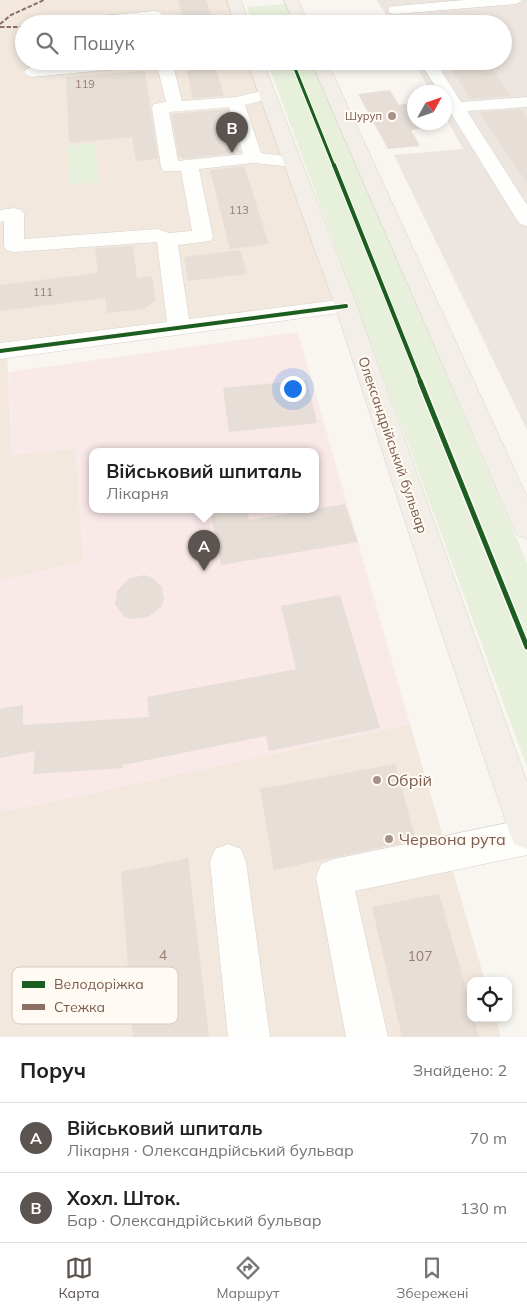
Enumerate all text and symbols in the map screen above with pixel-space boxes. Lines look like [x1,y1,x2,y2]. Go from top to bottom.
search box [15,15,512,70]
icon: search [33,29,61,57]
text: Пошук [73,31,135,55]
house number: 119 [75,77,95,91]
north arrow [407,85,452,130]
place label: Шуруп [345,109,382,123]
marker: Шуруп [386,110,398,122]
pin: B [216,112,248,153]
house number: 113 [229,203,249,217]
house number: 111 [33,285,53,299]
street label: Олександрійський бульвар [354,354,432,536]
your location [280,376,306,402]
popup [89,448,319,513]
text: Військовий шпиталь [106,459,302,483]
text: Лікарня [106,483,169,503]
pin: A [188,530,220,571]
place label: Обрій [387,770,432,790]
marker: Обрій [371,774,383,786]
place label: Червона рута [399,829,506,849]
marker: Червона рута [383,833,395,845]
house number: 4 [159,946,168,964]
house number: 107 [407,947,433,965]
legend [12,967,178,1024]
text: Велодоріжка [54,975,144,993]
map controls [467,977,512,1022]
button: locate [467,977,512,1022]
text: Стежка [54,998,105,1016]
text: Поруч [20,1057,86,1083]
text: Знайдено: 2 [413,1060,507,1080]
text: Військовий шпиталь [67,1116,263,1140]
text: A [30,1128,42,1148]
text: 70 m [470,1128,507,1148]
text: Лікарня · Олександрійський бульвар [67,1140,354,1160]
text: Хохл. Шток. [67,1186,180,1210]
text: B [30,1198,42,1218]
text: 130 m [460,1198,507,1218]
text: Бар · Олександрійський бульвар [67,1210,322,1230]
tab: Карта [58,1254,100,1302]
tab: Маршрут [216,1254,279,1302]
tab: Збережені [396,1254,469,1302]

